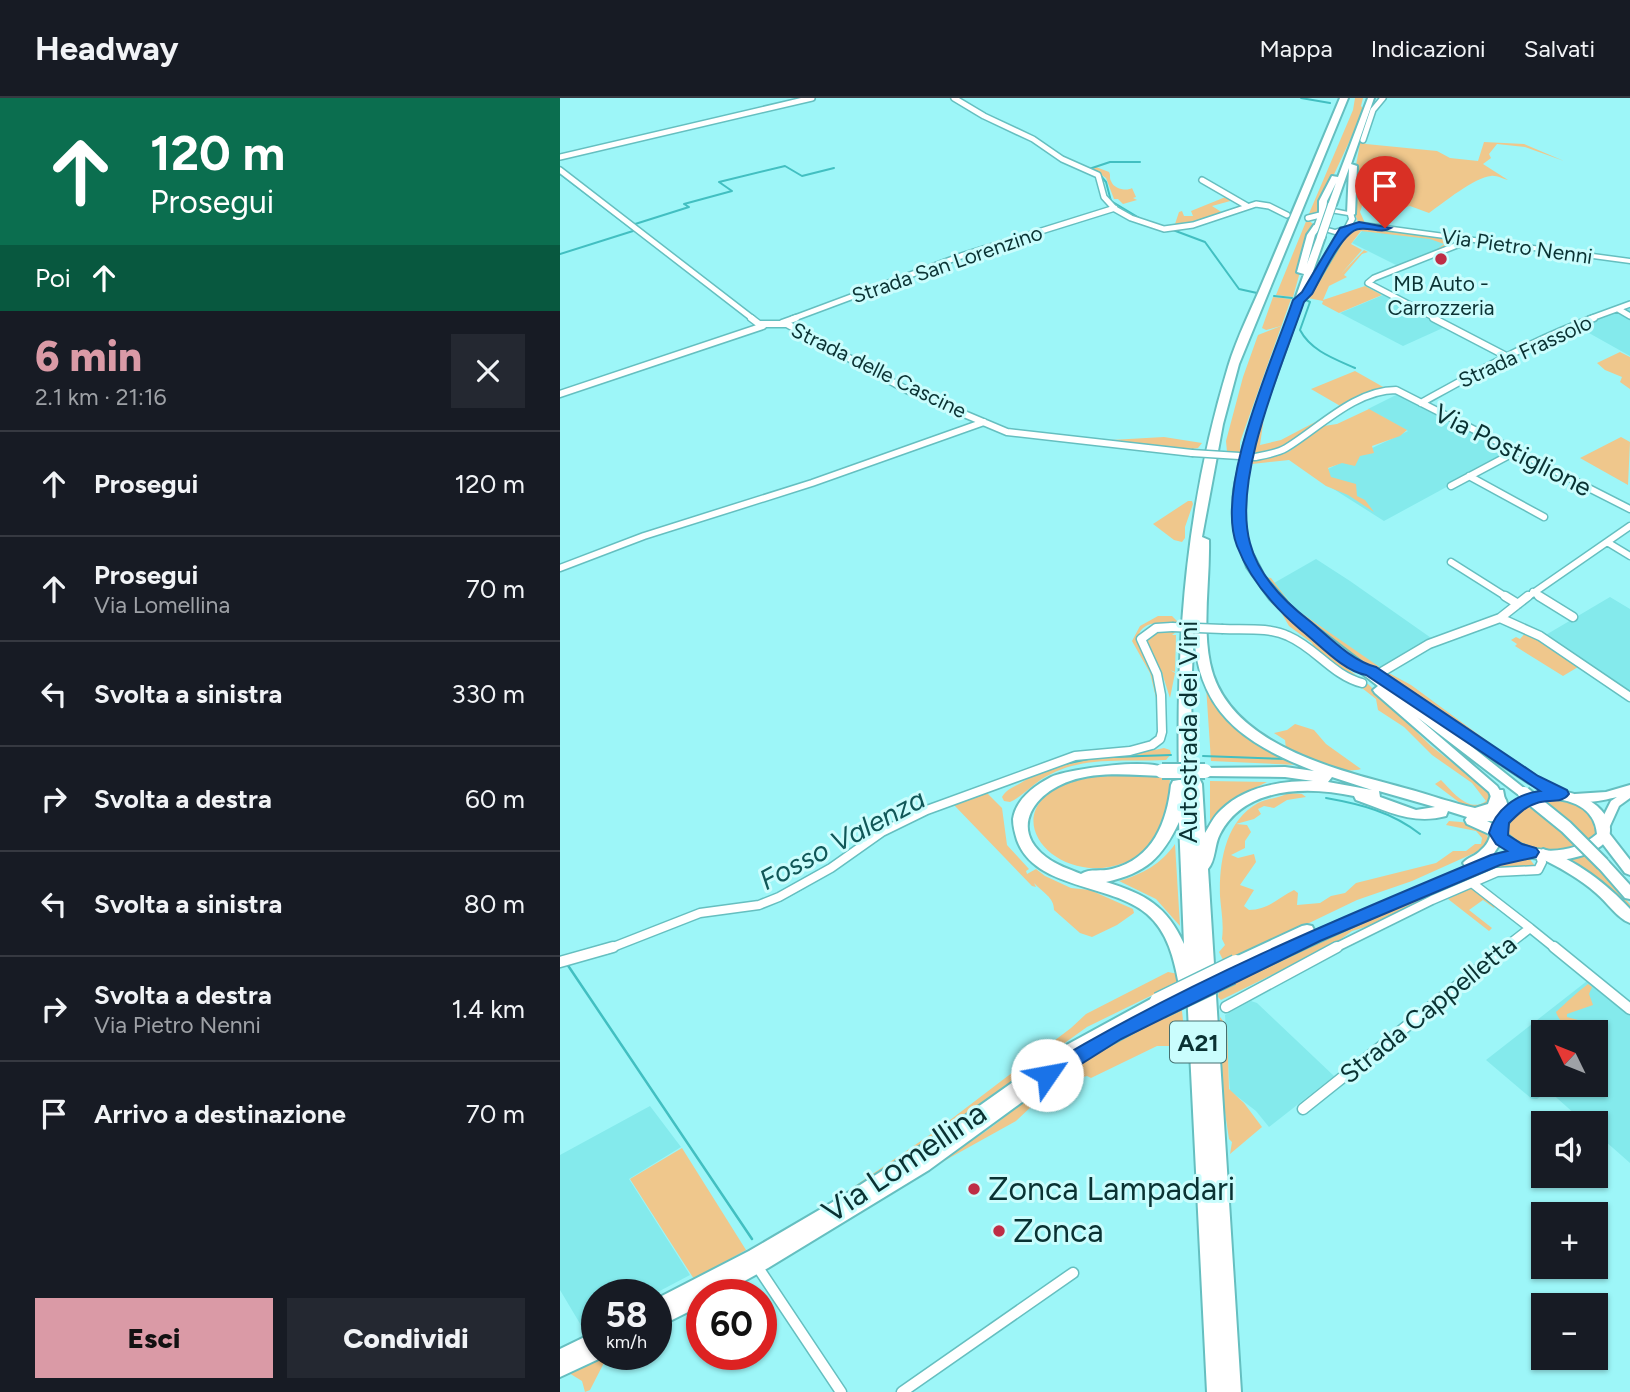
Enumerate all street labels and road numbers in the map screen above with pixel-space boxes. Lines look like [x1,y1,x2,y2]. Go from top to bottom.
street label: Strada San Lorenzino [848,220,1046,308]
street label: Via Pietro Nenni [1440,223,1594,269]
street label: Strada Frassolo [1454,309,1596,393]
street label: Strada delle Cascine [787,317,971,423]
street label: Via Postiglione [1429,397,1597,503]
street label: Autostrada dei Vini [1172,621,1204,843]
street label: Strada Cappelletta [1333,928,1523,1090]
road number: A21 [1170,1022,1226,1062]
street label: Via Lomellina [815,1093,993,1231]

